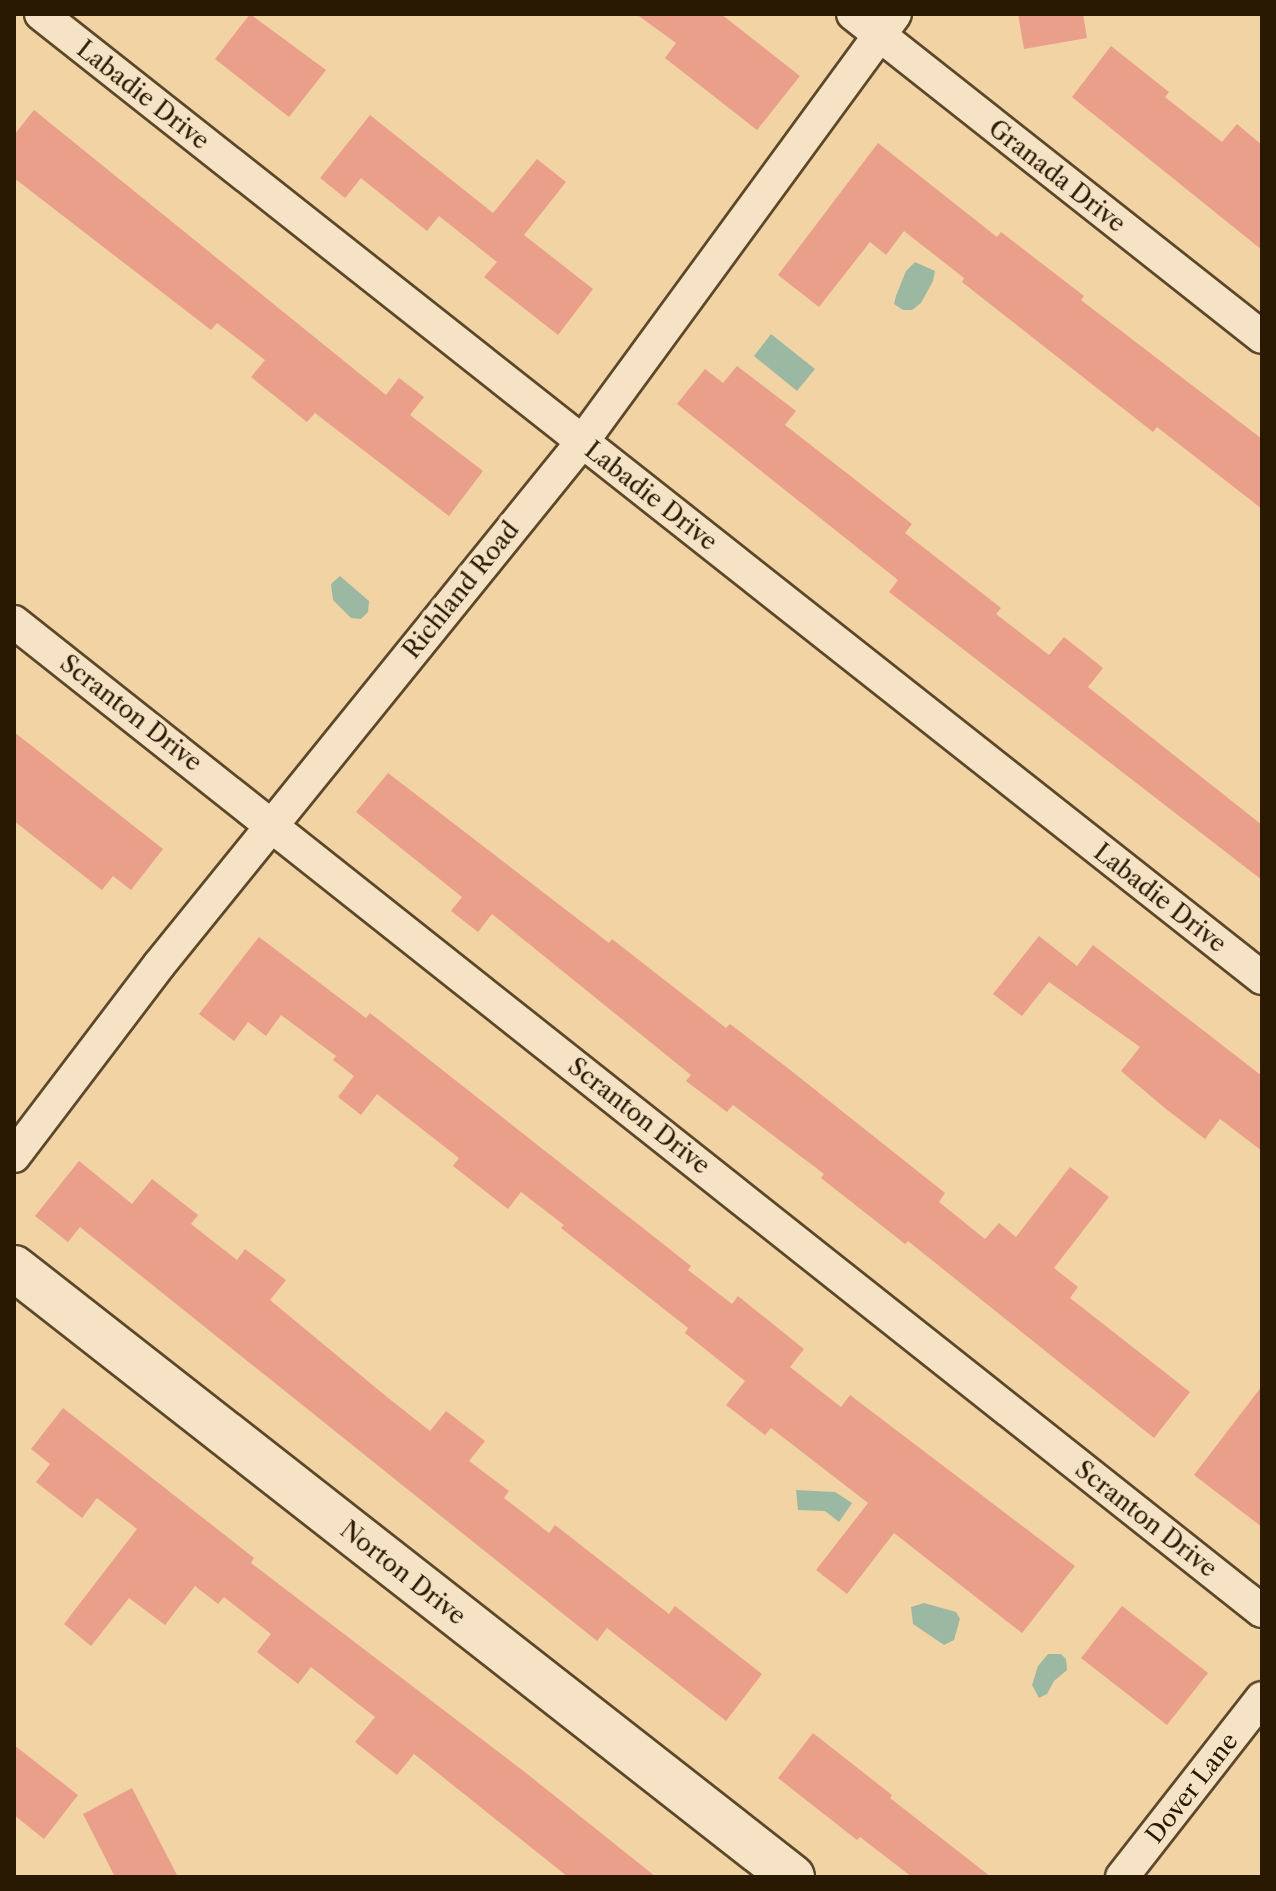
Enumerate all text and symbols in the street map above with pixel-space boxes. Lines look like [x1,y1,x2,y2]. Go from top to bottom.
street label: Labadie Drive [71,35,215,155]
street label: Granada Drive [983,114,1131,238]
street label: Labadie Drive [579,436,723,556]
street label: Richland Road [397,516,525,664]
street label: Scranton Drive [55,649,207,777]
street label: Labadie Drive [1088,838,1232,958]
street label: Scranton Drive [563,1052,715,1180]
street label: Scranton Drive [1070,1455,1222,1583]
street label: Norton Drive [335,1515,471,1631]
street label: Dover Lane [1140,1727,1244,1849]

